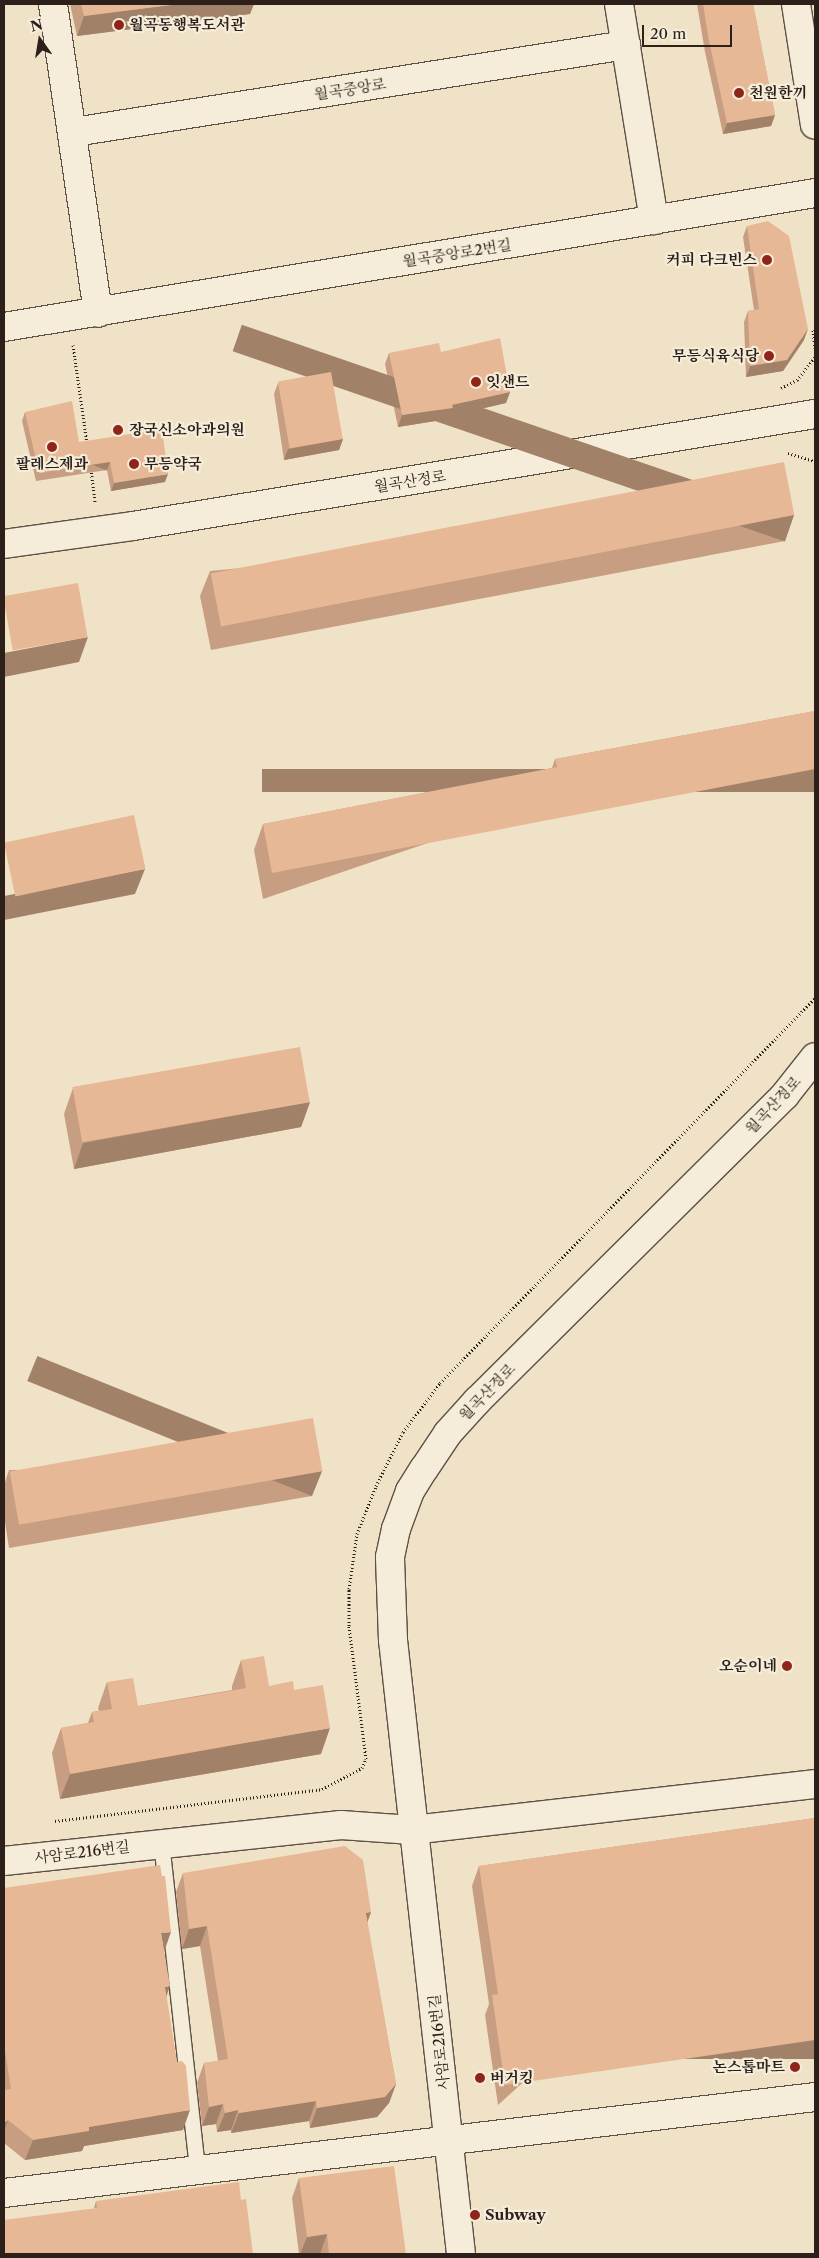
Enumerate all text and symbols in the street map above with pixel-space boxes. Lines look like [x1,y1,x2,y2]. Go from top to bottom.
north arrow [15,15,65,65]
text: N [29,15,45,36]
scale bar [644,15,734,47]
place label: 월곡동행복도서관 [129,16,245,34]
marker: 월곡동행복도서관 [113,19,125,31]
text: 20 m [650,24,686,43]
street label: 월곡중앙로 [313,74,387,104]
place label: 천원한끼 [749,84,807,102]
marker: 천원한끼 [733,87,745,99]
street label: 월곡중앙로2번길 [401,236,513,270]
place label: 커피 다크빈스 [666,251,757,269]
marker: 커피 다크빈스 [761,254,773,266]
place label: 무등식육식당 [672,347,759,365]
marker: 무등식육식당 [763,350,775,362]
place label: 잇샌드 [486,373,529,391]
marker: 잇샌드 [470,376,482,388]
place label: 장국신소아과의원 [129,421,245,439]
marker: 장국신소아과의원 [111,423,125,437]
marker: 팔레스제과 [46,441,58,453]
place label: 팔레스제과 [16,455,88,473]
place label: 무등약국 [144,455,202,473]
marker: 무등약국 [128,458,140,470]
street label: 월곡산정로 [373,466,447,496]
street label: 월곡산정로 [742,1072,804,1138]
street label: 월곡산정로 [455,1360,519,1424]
place label: 오순이네 [719,1657,777,1675]
marker: 오순이네 [781,1660,793,1672]
street label: 사암로216번길 [33,1837,131,1867]
street label: 사암로216번길 [425,1993,453,2091]
place label: 논스톱마트 [713,2058,785,2076]
marker: 논스톱마트 [789,2061,801,2073]
place label: 버거킹 [490,2069,533,2087]
marker: 버거킹 [474,2072,486,2084]
place label: Subway [485,2206,546,2224]
marker: Subway [469,2209,481,2221]

